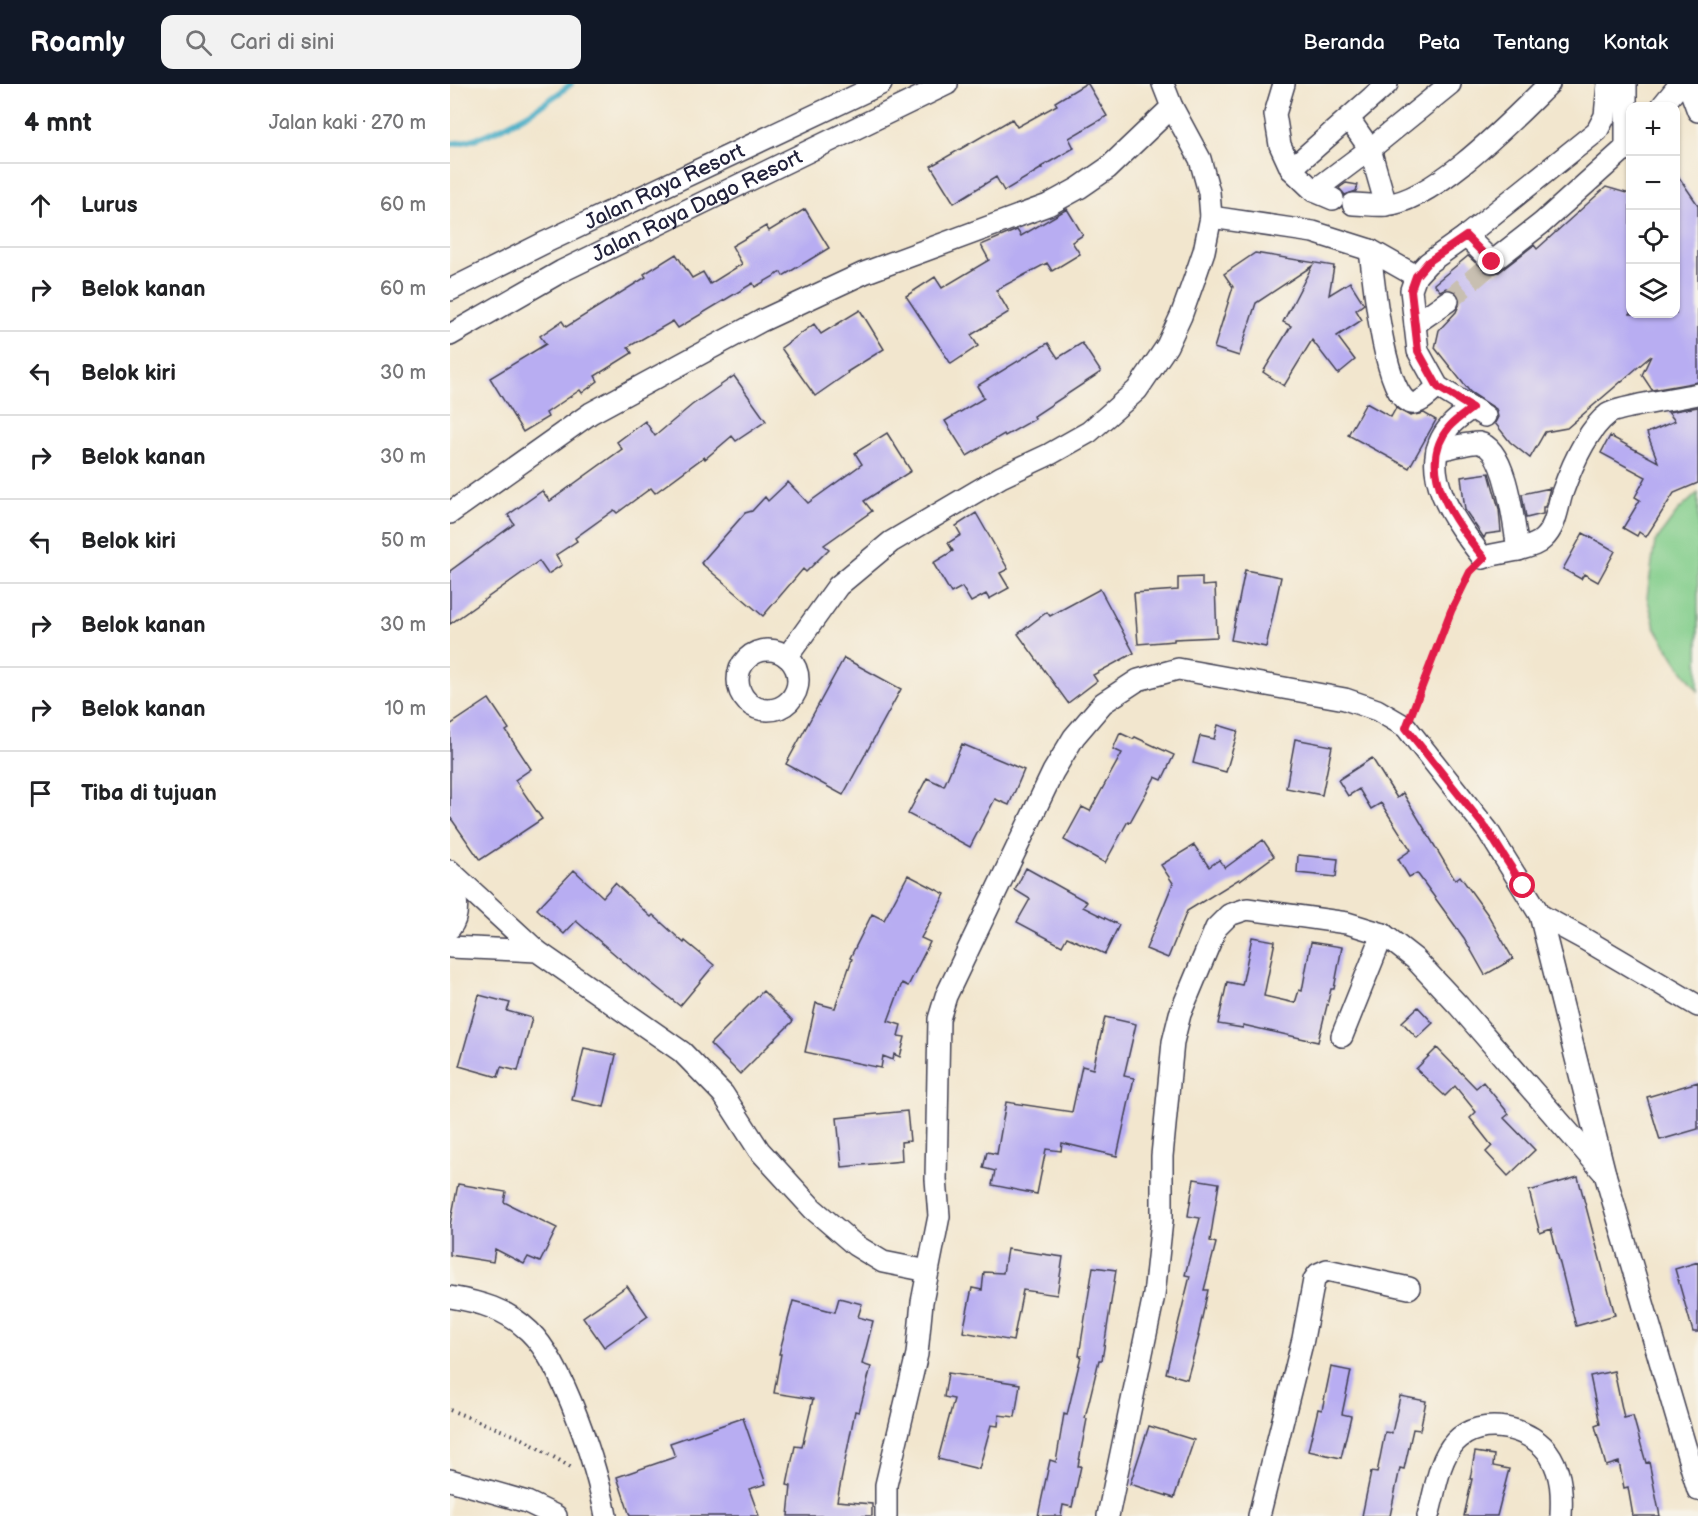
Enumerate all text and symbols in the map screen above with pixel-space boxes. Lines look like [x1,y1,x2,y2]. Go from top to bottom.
search box [161,15,581,69]
text: Roamly [30,26,125,59]
icon: search [182,26,215,59]
text: Cari di sini [230,29,334,56]
text: Beranda [1303,30,1385,55]
text: Peta [1418,30,1461,55]
text: Tentang [1494,30,1570,55]
text: Kontak [1603,30,1668,55]
map controls [1626,102,1680,318]
button: + [1626,102,1680,156]
text: 4 mnt [24,108,92,139]
text: Jalan kaki · 270 m [269,111,426,135]
street label: Jalan Raya Resort [580,138,749,235]
street label: Jalan Raya Dago Resort [588,144,807,267]
button: − [1626,156,1680,210]
icon: ahead [24,189,57,222]
text: Lurus [81,192,137,219]
text: 60 m [380,193,426,217]
button: locate [1626,210,1680,264]
route end [1478,248,1504,274]
button: layers [1626,264,1680,318]
icon: right [24,273,57,306]
text: Belok kanan [81,276,206,303]
text: 60 m [380,277,426,301]
icon: left [24,357,57,390]
text: Belok kiri [81,360,176,387]
text: 30 m [380,361,426,385]
icon: right [24,441,57,474]
text: Belok kanan [81,444,206,471]
text: 30 m [380,445,426,469]
icon: left [24,525,57,558]
text: Belok kiri [81,528,176,555]
text: 50 m [381,529,426,553]
icon: right [24,609,57,642]
text: Belok kanan [81,612,206,639]
text: 30 m [380,613,426,637]
icon: right [24,693,57,726]
text: Belok kanan [81,696,206,723]
text: 10 m [385,697,426,721]
icon: arrive [24,777,57,810]
text: Tiba di tujuan [81,780,217,807]
route start [1509,872,1535,898]

